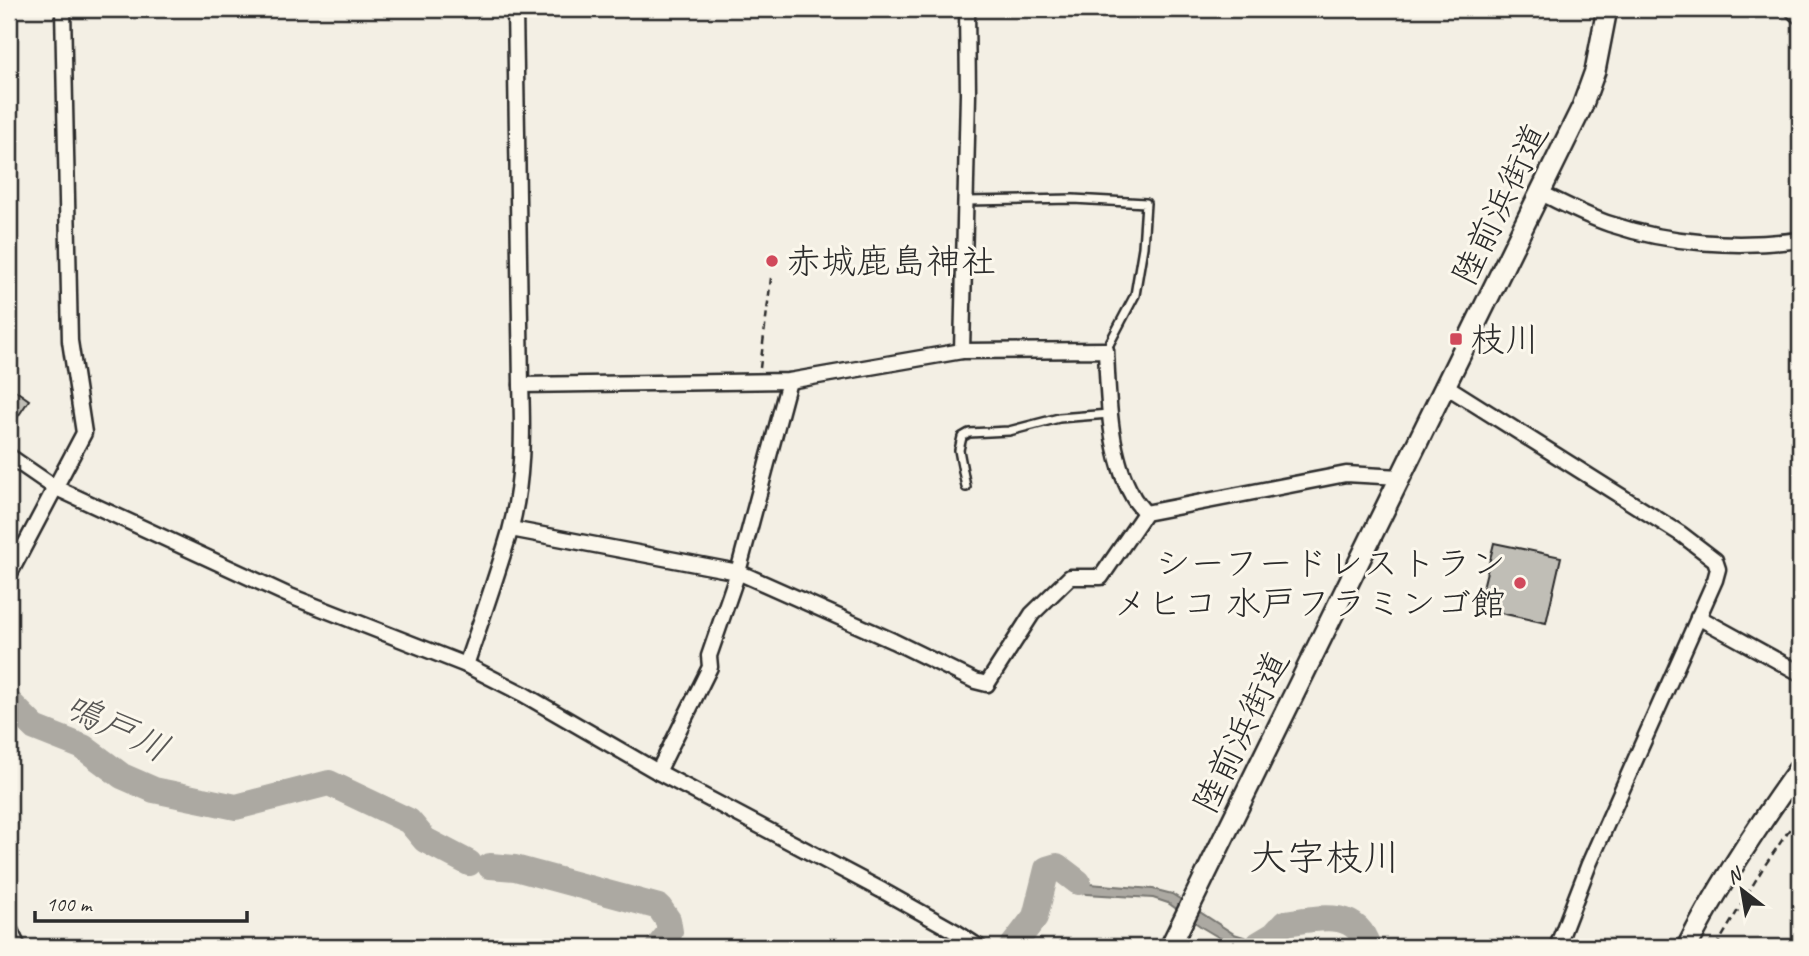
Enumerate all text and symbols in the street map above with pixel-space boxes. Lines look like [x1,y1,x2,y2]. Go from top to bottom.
street label: 陸前浜街道 [1441,115,1559,293]
place label: 赤城鹿島神社 [786,239,996,284]
marker: 赤城鹿島神社 [764,253,780,269]
place label: 枝川 [1470,317,1540,362]
marker: 枝川 [1448,331,1464,347]
place label: シーフードレストラン メヒコ 水戸フラミンゴ館 [1113,541,1506,626]
marker: シーフードレストラン メヒコ 水戸フラミンゴ館 [1512,575,1528,591]
street label: 陸前浜街道 [1182,643,1300,821]
water label: 鳴戸川 [57,682,177,772]
district label: 大字枝川 [1249,834,1401,881]
north arrow [1708,855,1778,925]
text: N [1723,861,1748,890]
scale bar [35,879,247,923]
text: 100 m [46,891,93,917]

